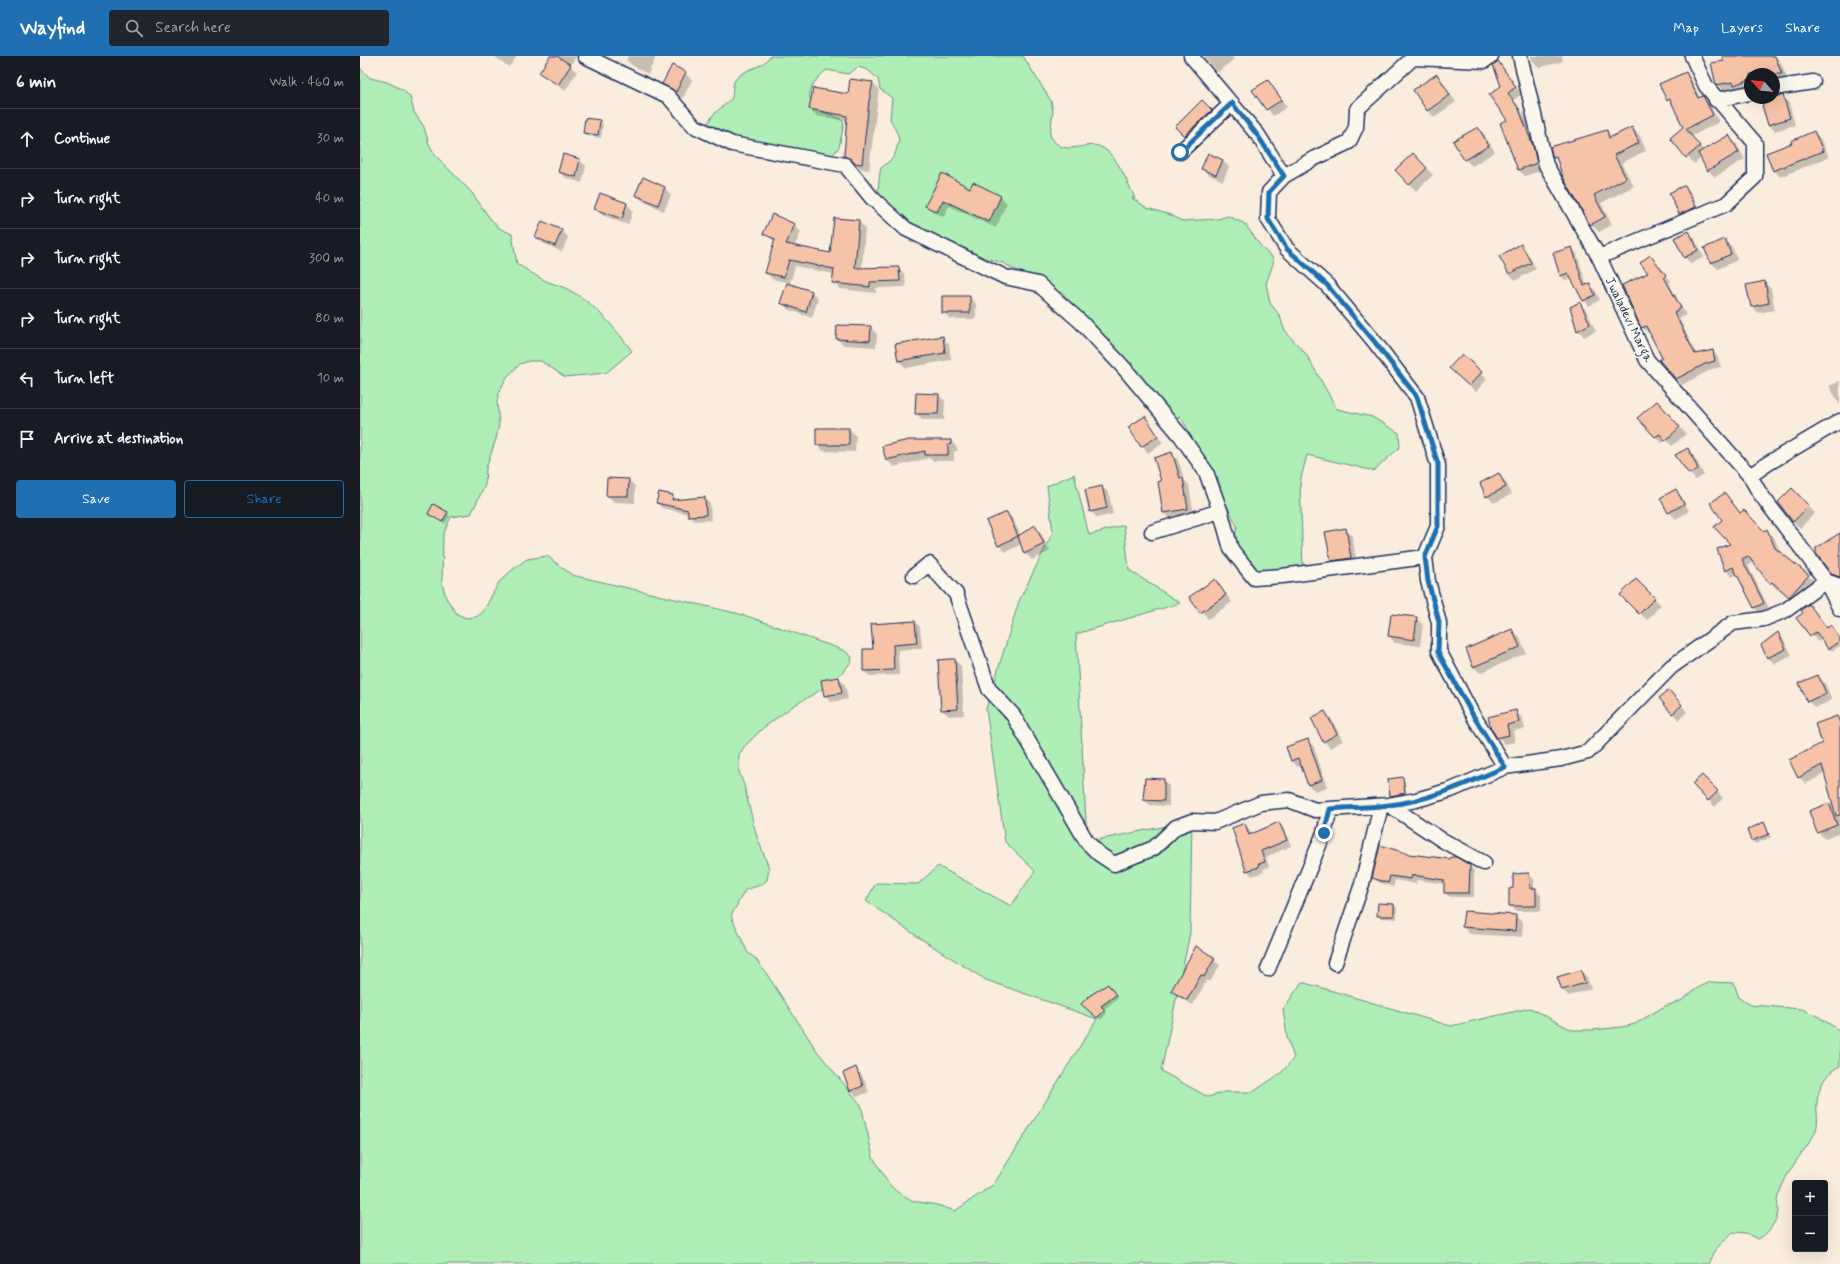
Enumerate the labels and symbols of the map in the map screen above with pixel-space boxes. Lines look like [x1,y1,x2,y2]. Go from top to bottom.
north arrow [1744,68,1780,104]
route start [1171,143,1189,161]
street label: Jwaladevi Marga [1599,274,1657,366]
route end [1315,824,1333,842]

